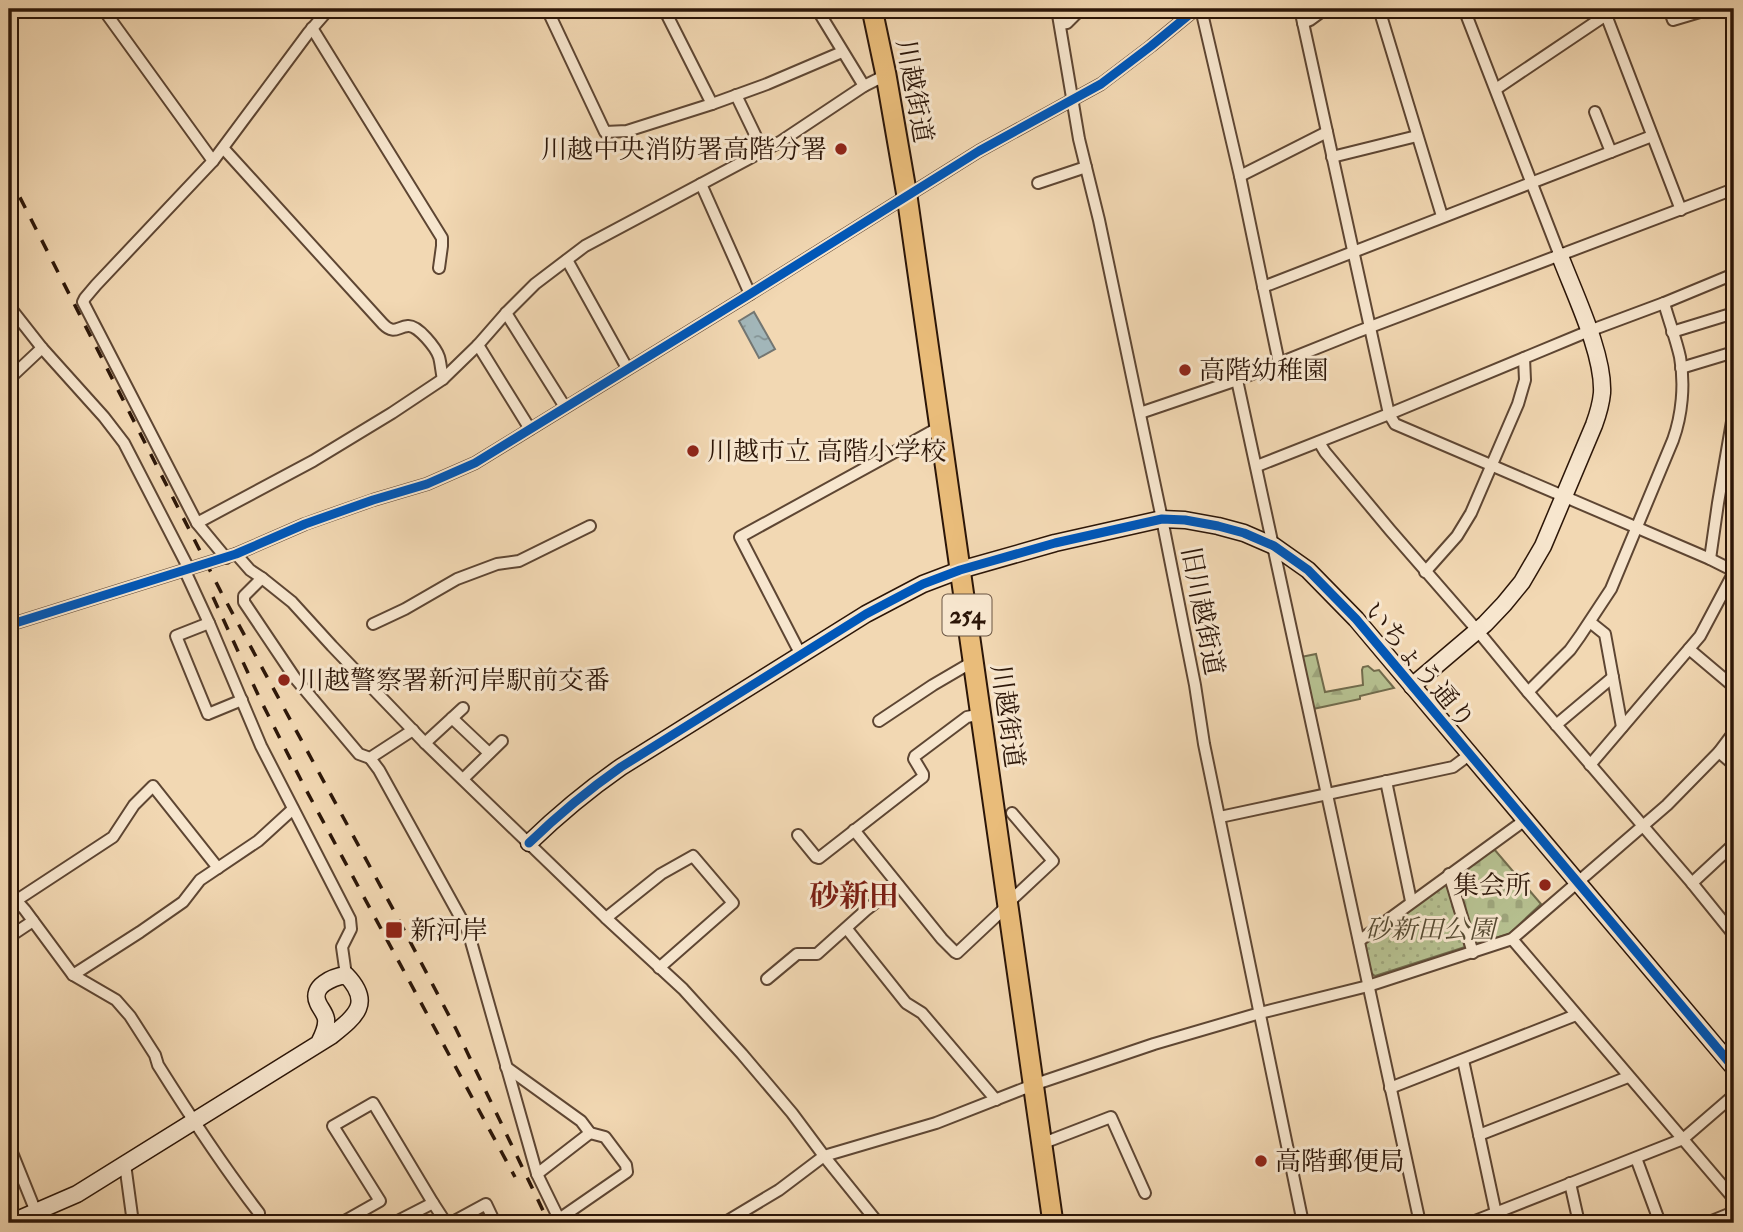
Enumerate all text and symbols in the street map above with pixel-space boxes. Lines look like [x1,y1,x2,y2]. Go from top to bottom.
street label: 川越街道 [889,37,939,145]
place label: 川越中央消防署高階分署 [541,134,827,166]
marker: 川越中央消防署高階分署 [833,141,849,157]
place label: 高階幼稚園 [1199,355,1329,387]
marker: 高階幼稚園 [1177,362,1193,378]
place label: 川越市立 高階小学校 [707,436,946,468]
marker: 川越市立 高階小学校 [685,443,701,459]
street label: 旧川越街道 [1174,544,1230,678]
road number: 254 [942,594,992,636]
street label: いちょう通り [1357,596,1482,736]
street label: 川越街道 [984,662,1030,770]
place label: 川越警察署新河岸駅前交番 [298,665,610,697]
marker: 川越警察署新河岸駅前交番 [276,672,292,688]
place label: 集会所 [1453,870,1531,902]
marker: 集会所 [1537,877,1553,893]
district label: 砂新田 [809,878,899,915]
park label: 砂新田公園 [1365,914,1499,946]
place label: 新河岸 [410,915,488,947]
marker: 新河岸 [384,920,404,940]
place label: 高階郵便局 [1275,1146,1405,1178]
marker: 高階郵便局 [1253,1153,1269,1169]

